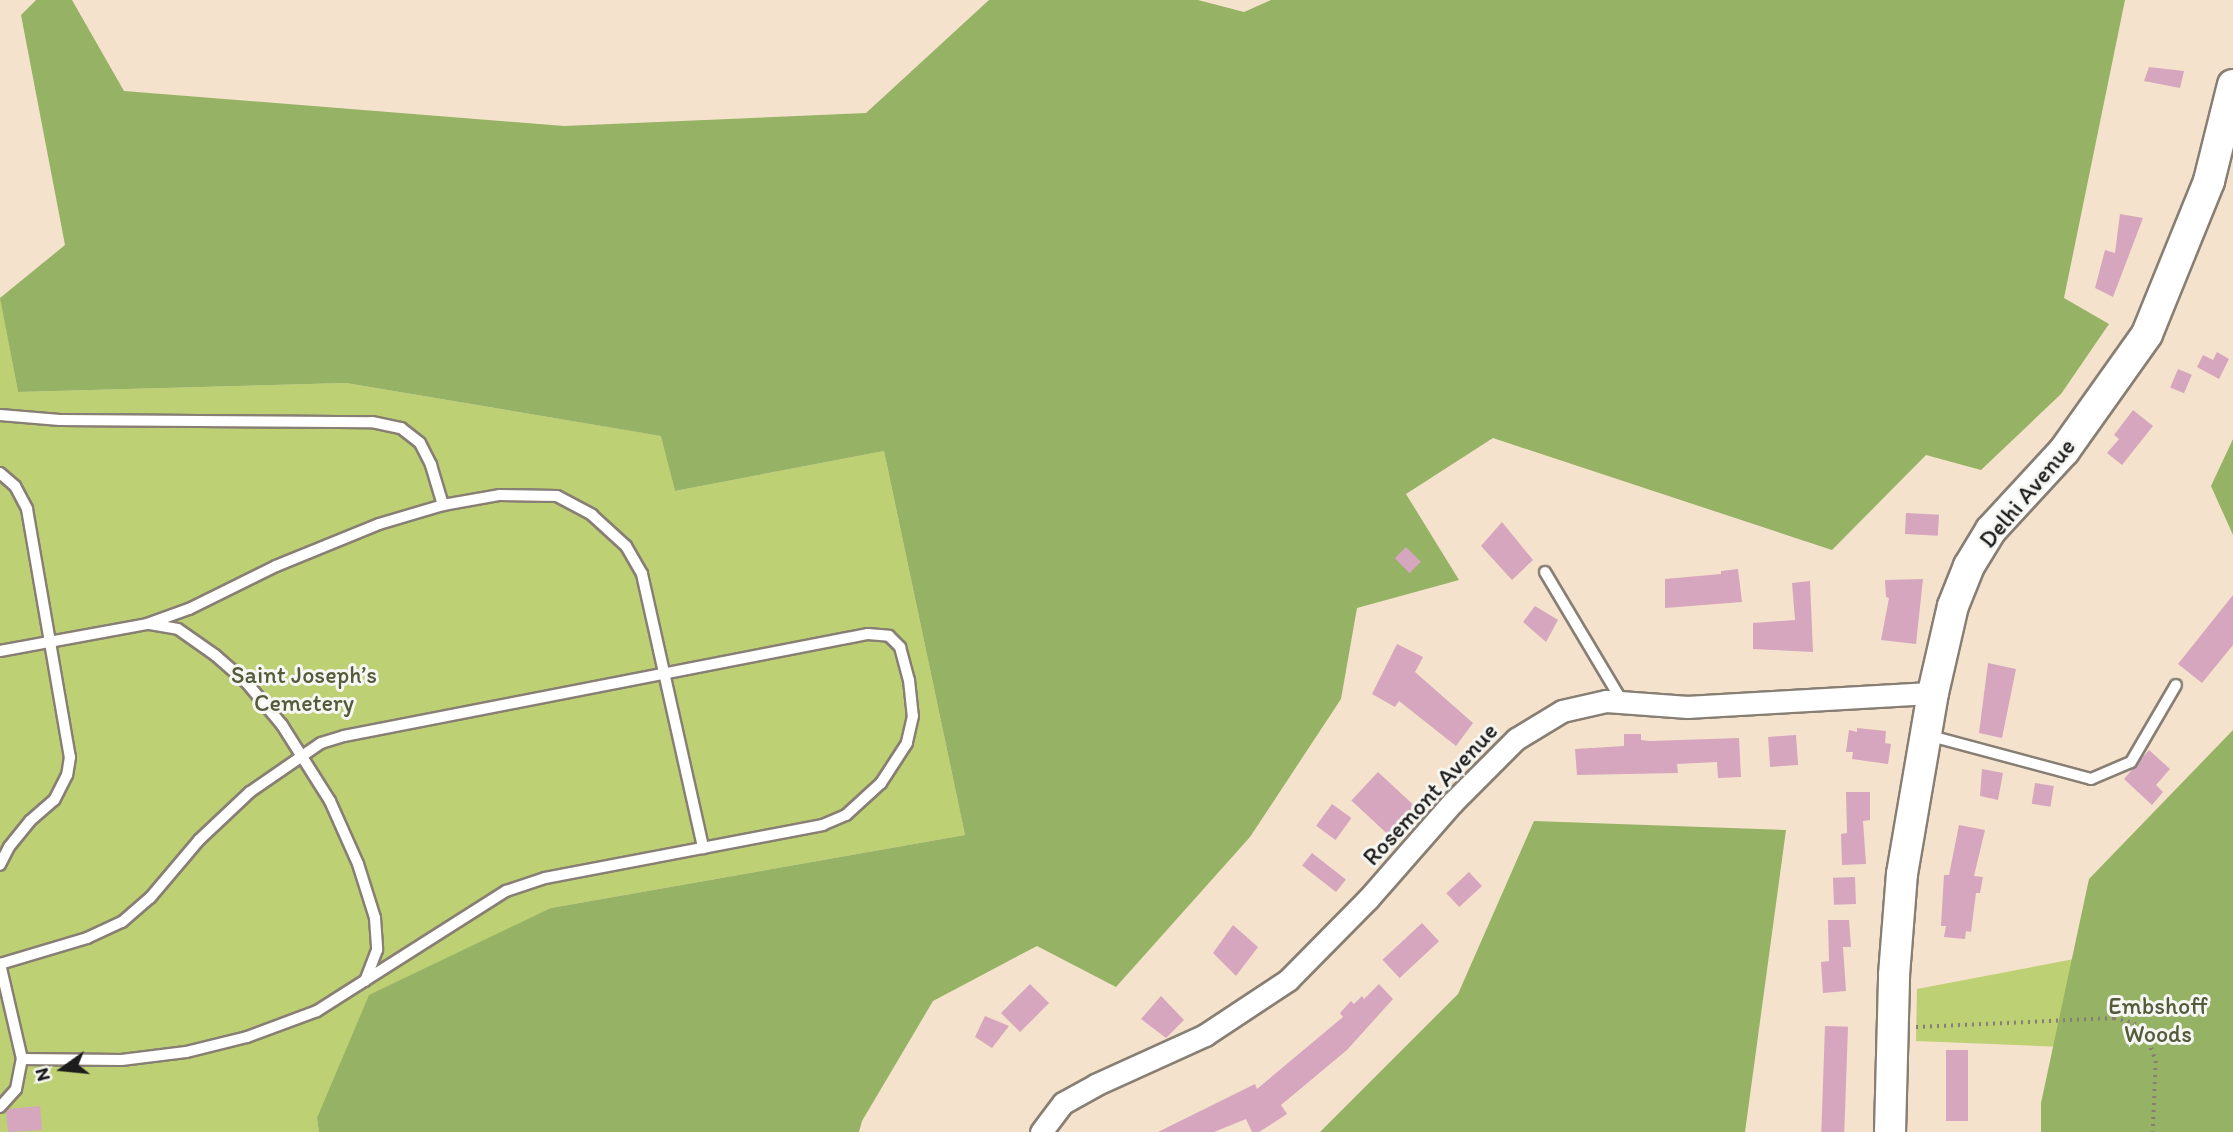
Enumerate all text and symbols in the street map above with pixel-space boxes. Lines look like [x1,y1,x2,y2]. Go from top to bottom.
street label: Delhi Avenue [1973,433,2081,553]
park label: Saint Joseph’s Cemetery [231,661,377,717]
street label: Rosemont Avenue [1357,717,1503,871]
park label: Embshoff Woods [2108,992,2208,1048]
north arrow [28,1034,98,1104]
text: N [29,1065,55,1084]

